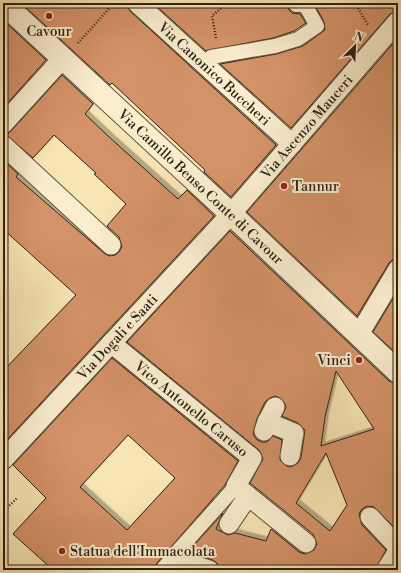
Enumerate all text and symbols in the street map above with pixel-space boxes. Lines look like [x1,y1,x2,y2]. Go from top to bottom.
marker: Cavour [44,11,54,21]
street label: Via Canonico Buccheri [153,18,274,130]
place label: Cavour [26,23,72,41]
north arrow [335,26,375,66]
text: N [352,30,366,46]
street label: Via Ascenzo Mauceri [257,71,358,184]
street label: Via Camillo Benso Conte di Cavour [113,105,287,269]
place label: Tannur [292,178,339,196]
marker: Tannur [279,181,289,191]
street label: Via Dogali e Saati [73,291,162,385]
place label: Vinci [316,352,351,370]
marker: Vinci [354,355,364,365]
street label: Vico Antonello Caruso [129,357,252,461]
place label: Statua dell'Immacolata [70,543,216,561]
marker: Statua dell'Immacolata [57,546,67,556]

